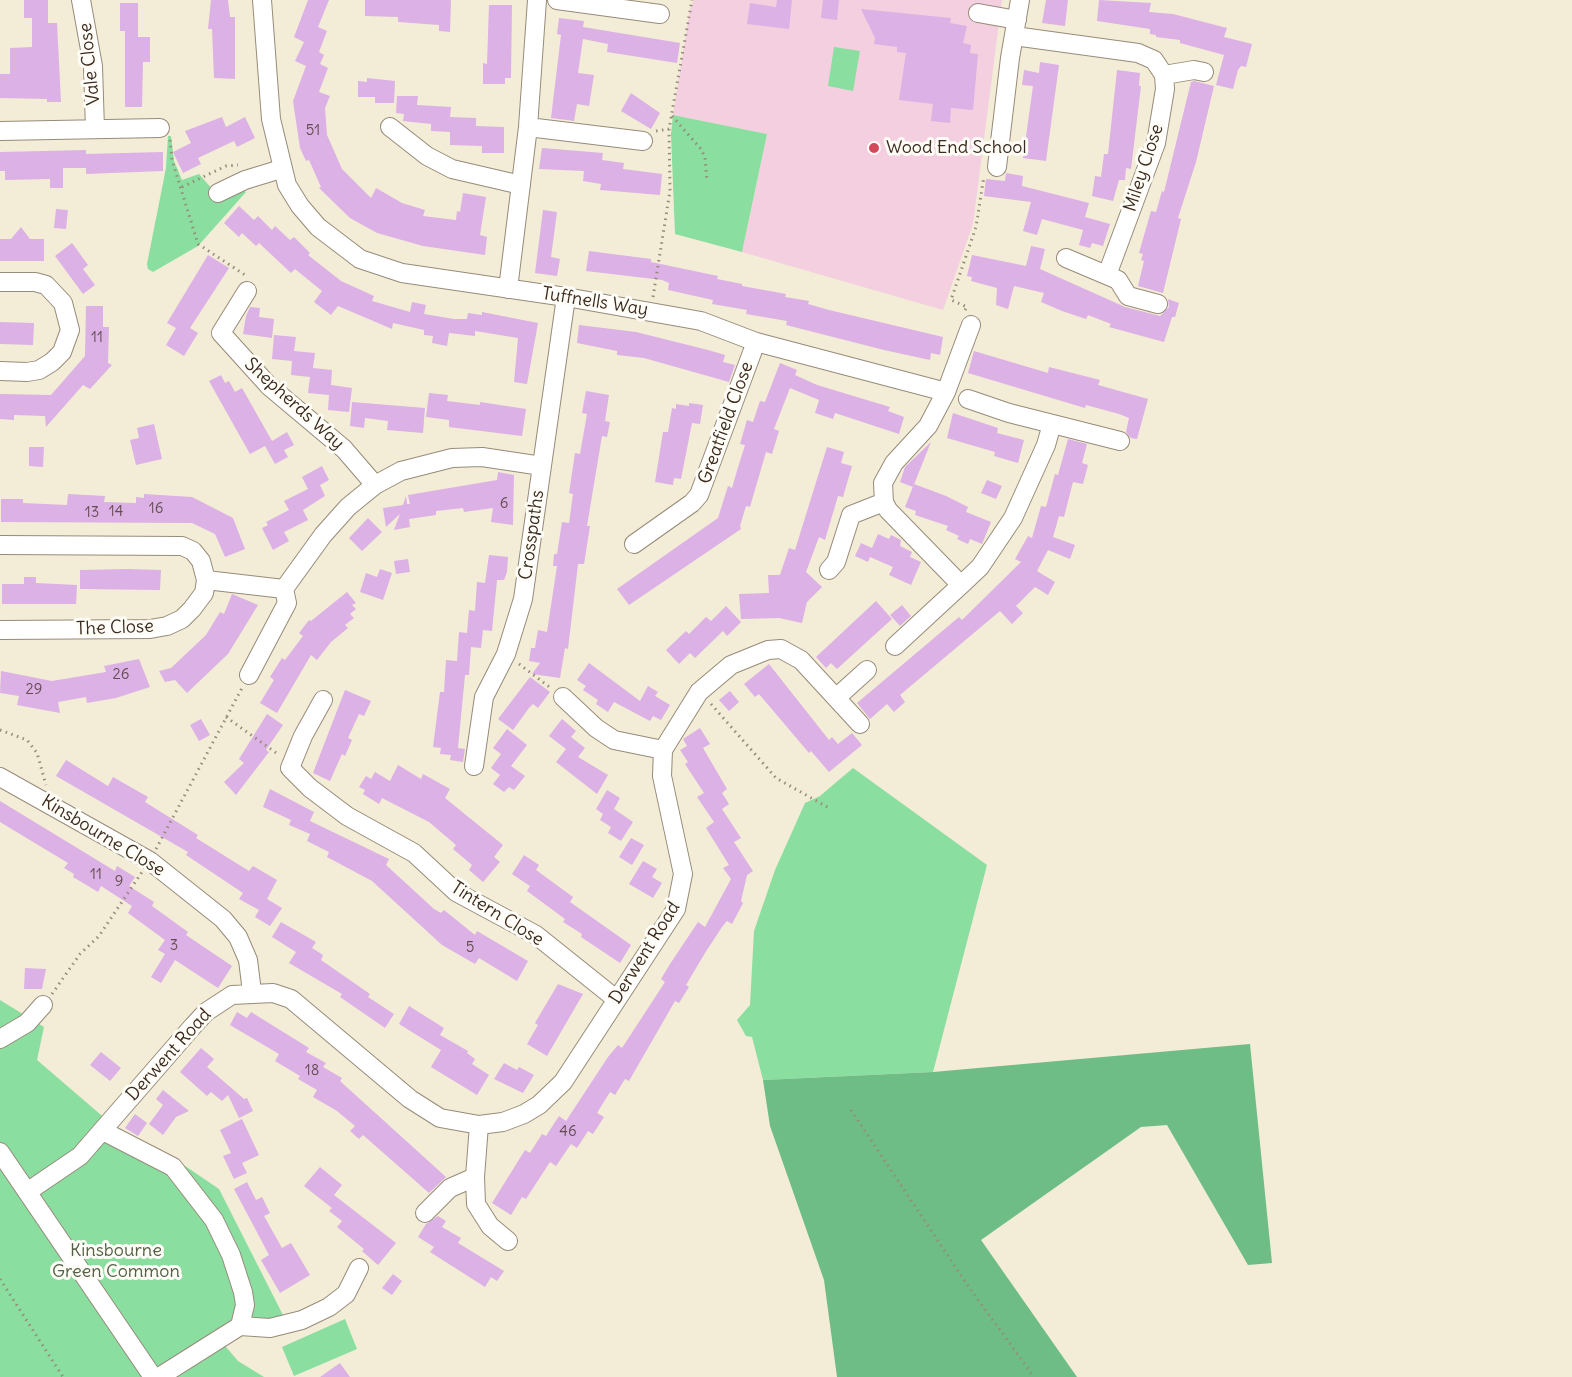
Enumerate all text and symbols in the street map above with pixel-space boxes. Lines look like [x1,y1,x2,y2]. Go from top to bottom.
street label: Vale Close [75,22,105,106]
house number: 51 [306,122,320,140]
street label: Miley Close [1120,122,1168,214]
place label: Wood End School [886,137,1026,159]
marker: Wood End School [867,141,881,155]
street label: Tuffnells Way [540,283,650,321]
house number: 11 [91,329,103,347]
street label: Shepherds Way [240,354,348,454]
street label: Greatfield Close [694,359,758,487]
street label: Crosspaths [515,489,549,581]
house number: 6 [500,495,508,513]
house number: 16 [149,500,163,518]
house number: 14 [109,503,123,521]
house number: 13 [85,504,99,522]
street label: The Close [76,616,154,640]
house number: 26 [113,666,129,684]
house number: 29 [26,681,42,699]
street label: Kinsbourne Close [37,791,169,881]
house number: 11 [90,866,102,884]
house number: 9 [115,873,123,891]
street label: Tintern Close [447,877,547,951]
street label: Derwent Road [605,898,685,1008]
house number: 3 [170,937,178,955]
house number: 5 [466,939,474,957]
street label: Derwent Road [122,1004,216,1106]
house number: 18 [305,1062,319,1080]
house number: 46 [559,1123,577,1141]
park label: Kinsbourne Green Common [52,1240,180,1282]

